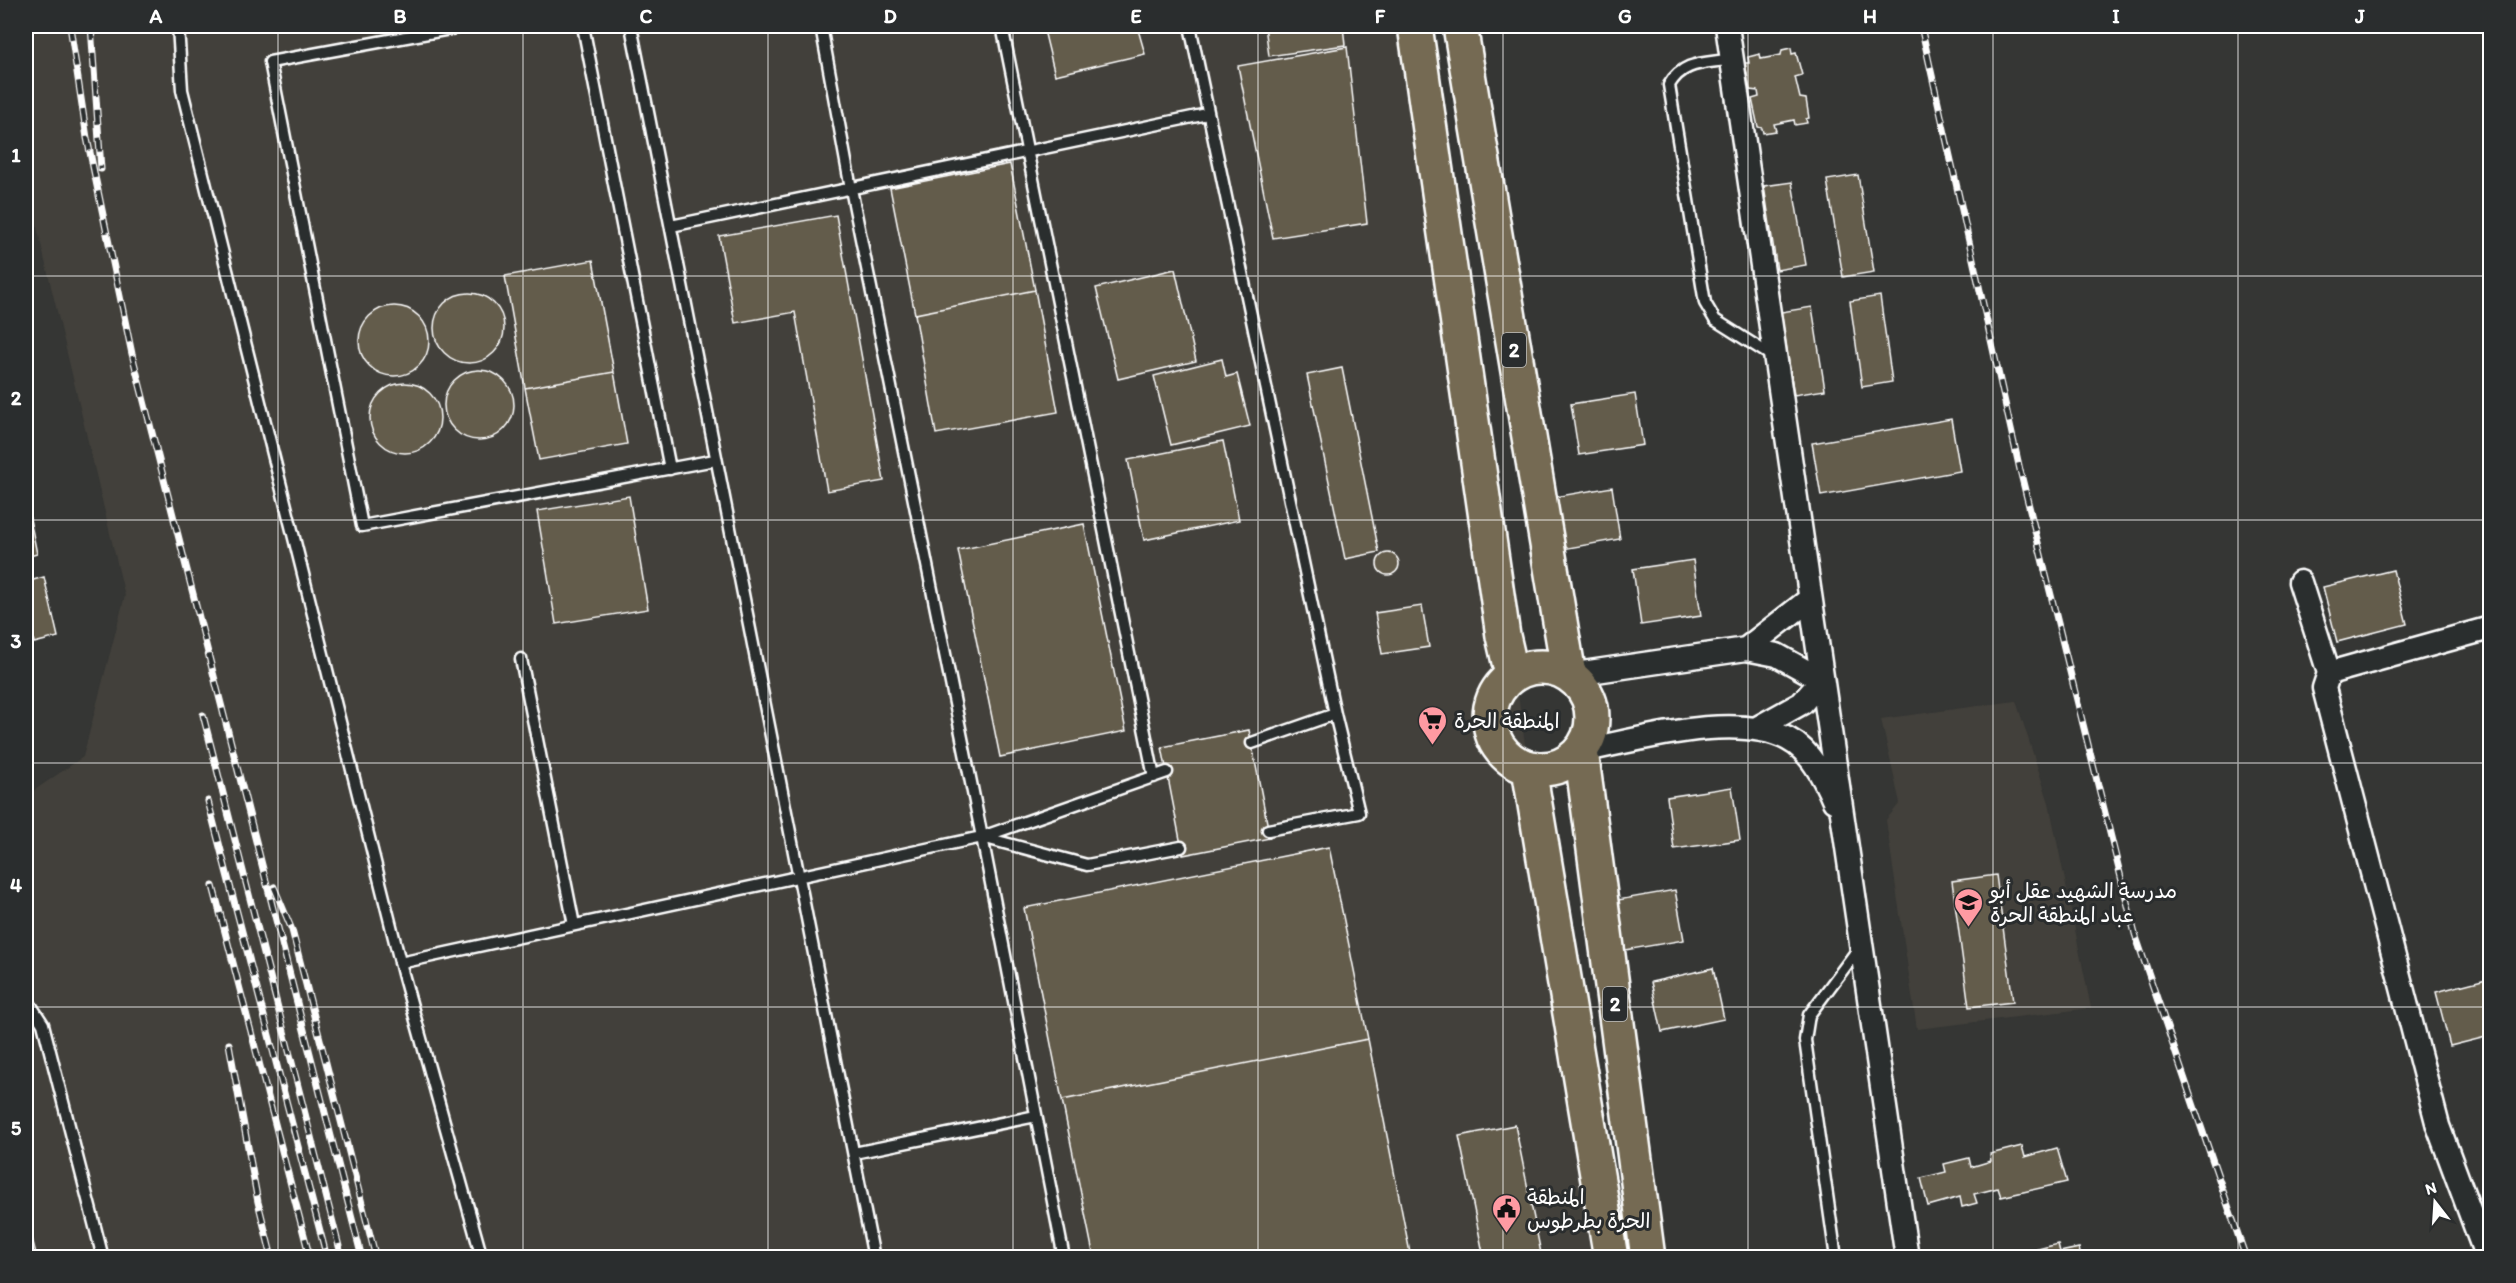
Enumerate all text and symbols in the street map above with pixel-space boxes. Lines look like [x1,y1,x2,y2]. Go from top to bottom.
text: A [149,4,163,28]
text: B [394,4,407,28]
text: C [640,4,653,28]
text: D [883,4,897,28]
text: E [1130,4,1142,28]
text: F [1375,4,1386,28]
text: G [1618,4,1632,28]
text: H [1863,4,1877,28]
text: I [2112,4,2120,28]
text: J [2354,4,2365,28]
text: 1 [11,143,21,167]
road number: 2 [1502,333,1526,367]
text: 2 [11,386,22,410]
text: 3 [11,629,22,653]
supermarket icon: المنطقة الحرة [1417,704,1449,746]
place label: المنطقة الحرة [1454,708,1560,733]
text: 4 [10,873,22,897]
place label: مدرسة الشهيد عقل أبو عباد المنطقة الحرة [1988,878,2177,928]
school or university icon: مدرسة الشهيد عقل أبو عباد المنطقة الحرة [1953,886,1985,928]
road number: 2 [1603,987,1627,1021]
text: 5 [11,1116,22,1140]
north arrow [2405,1172,2465,1232]
text: N [2423,1177,2439,1199]
place label: المنطقة الحرة بطرطوس [1527,1184,1651,1234]
public building icon: المنطقة الحرة بطرطوس [1490,1192,1522,1234]

